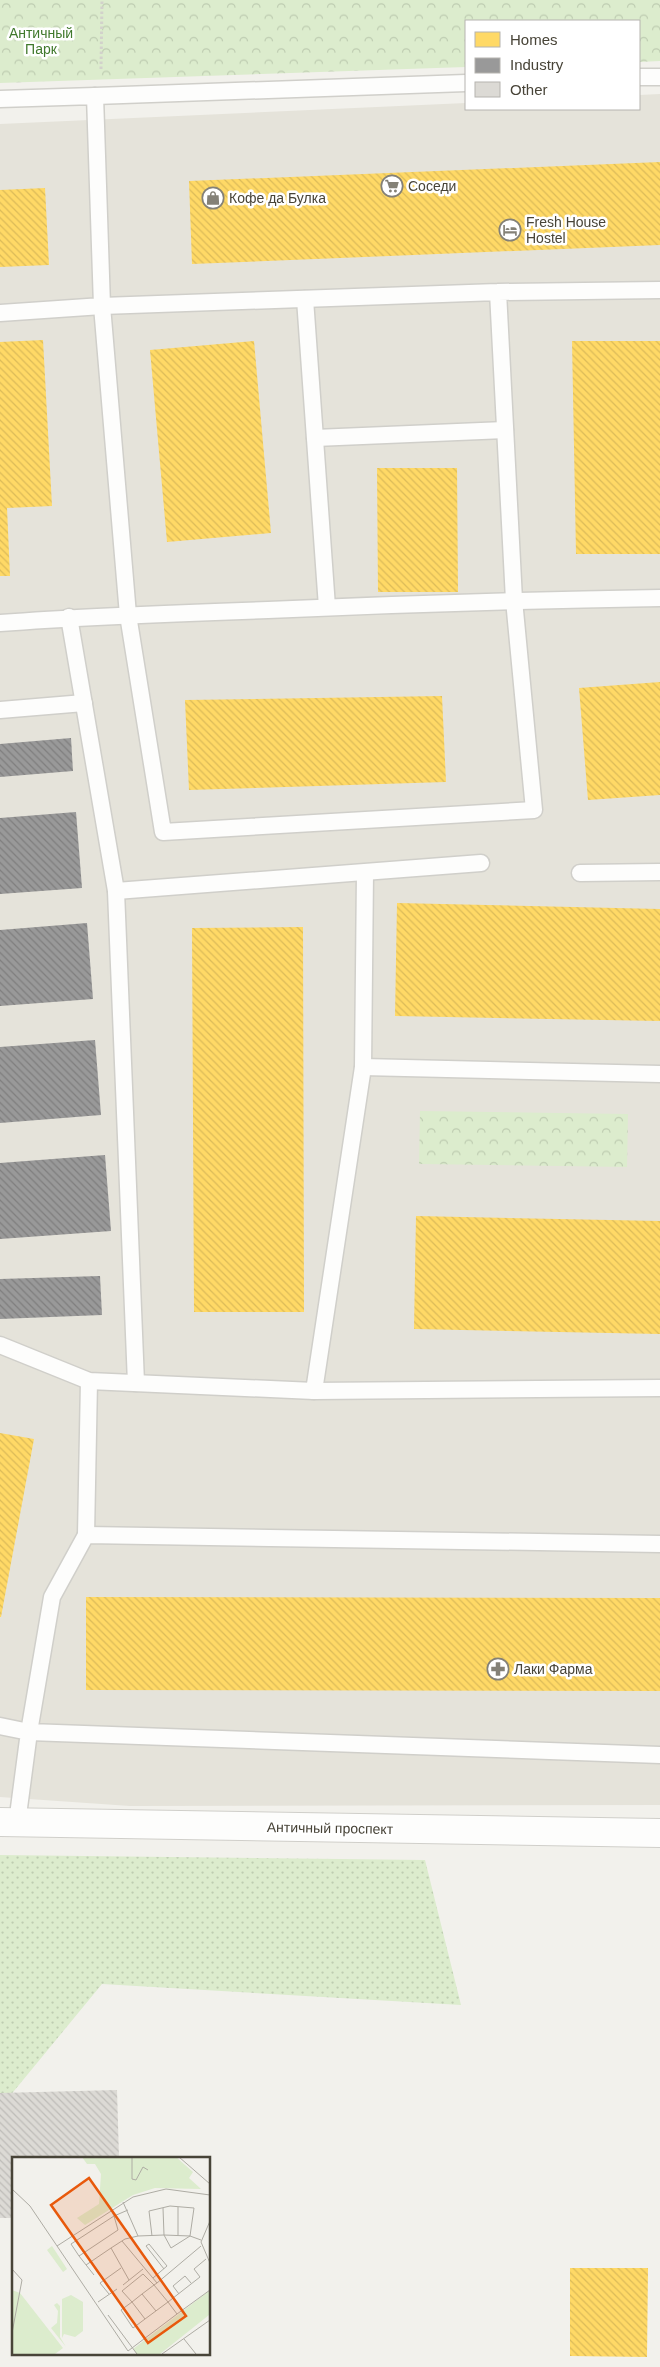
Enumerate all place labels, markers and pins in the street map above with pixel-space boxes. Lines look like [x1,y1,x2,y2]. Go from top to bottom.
supermarket icon: Соседи [380,174,404,198]
place label: Соседи [408,178,456,194]
shop icon: Кофе да Булка [201,186,225,210]
place label: Кофе да Булка [229,190,326,206]
place label: Fresh House Hostel [526,214,606,246]
hotel icon: Fresh House Hostel [498,218,522,242]
pharmacy icon: Лаки Фарма [486,1657,510,1681]
place label: Лаки Фарма [514,1661,593,1677]

